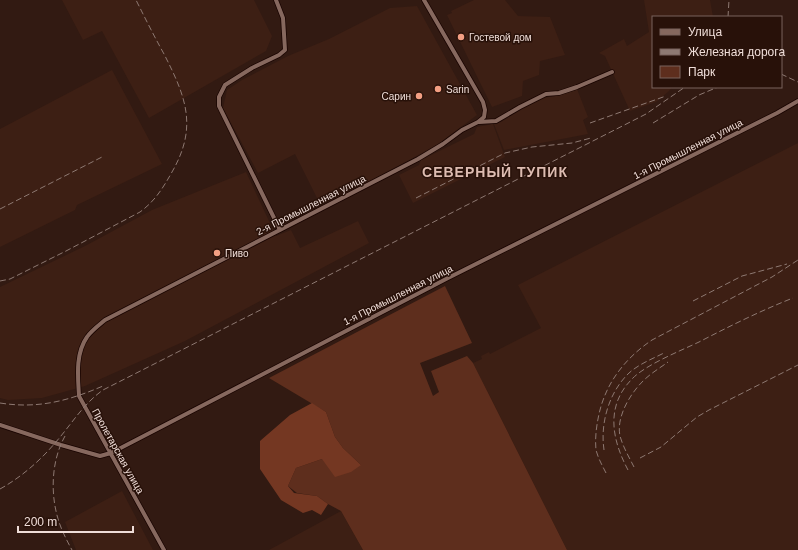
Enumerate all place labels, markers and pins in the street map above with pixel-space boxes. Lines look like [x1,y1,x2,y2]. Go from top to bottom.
marker: Гостевой дом [456,32,466,42]
place label: Гостевой дом [469,32,532,43]
marker: Sarin [433,84,443,94]
place label: Sarin [446,84,469,95]
place label: Сарин [381,91,411,102]
marker: Сарин [414,91,424,101]
marker: Пиво [212,248,222,258]
place label: Пиво [225,248,249,259]

